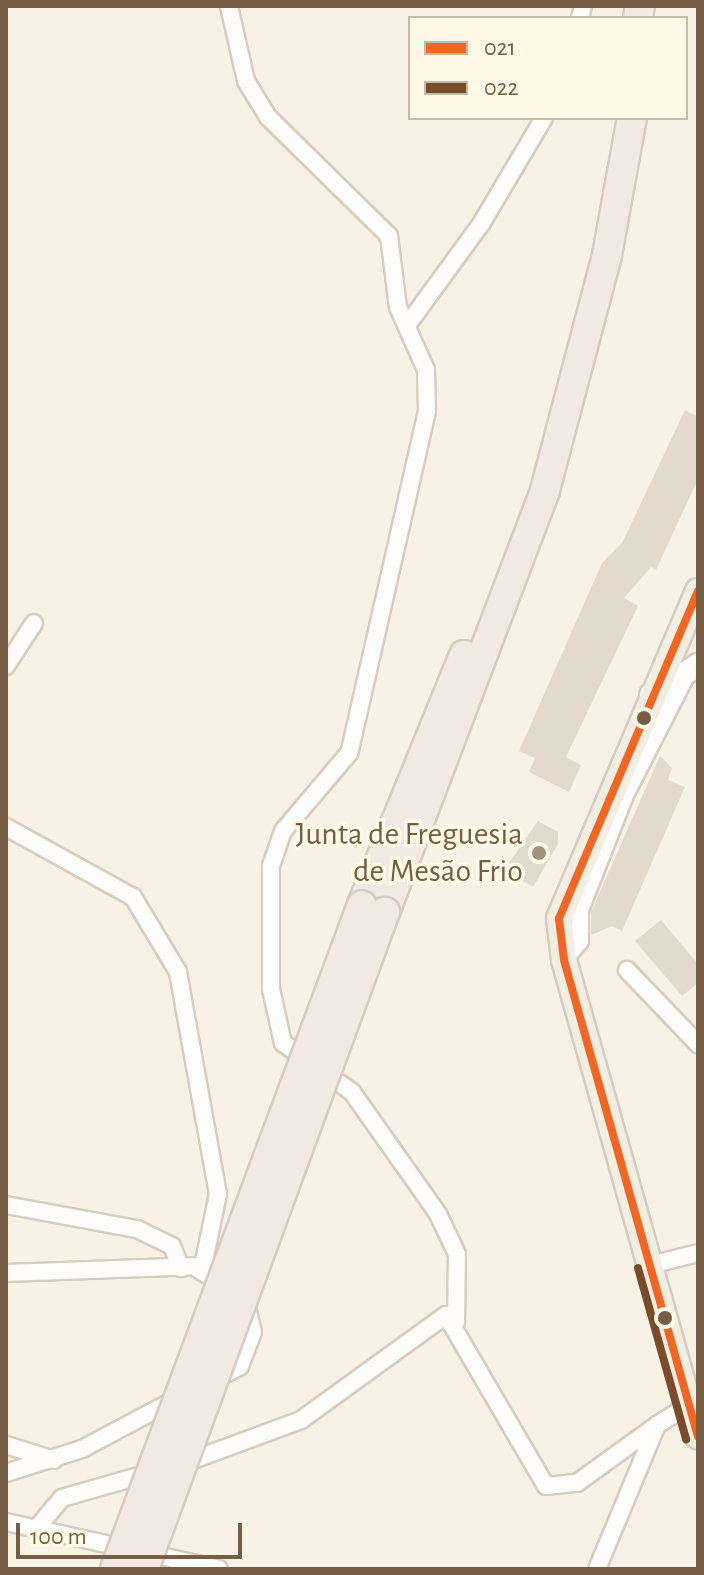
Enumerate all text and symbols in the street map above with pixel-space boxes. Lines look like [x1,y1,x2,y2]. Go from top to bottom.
legend [408,16,688,120]
text: 021 [484,36,516,60]
text: 022 [484,76,519,100]
unlabelled marker [636,710,652,726]
place label: Junta de Freguesia de Mesão Frio [296,816,523,891]
marker: Junta de Freguesia de Mesão Frio [530,844,548,862]
unlabelled marker [657,1310,673,1326]
scale bar [20,1507,246,1557]
text: 100 m [30,1525,87,1549]

